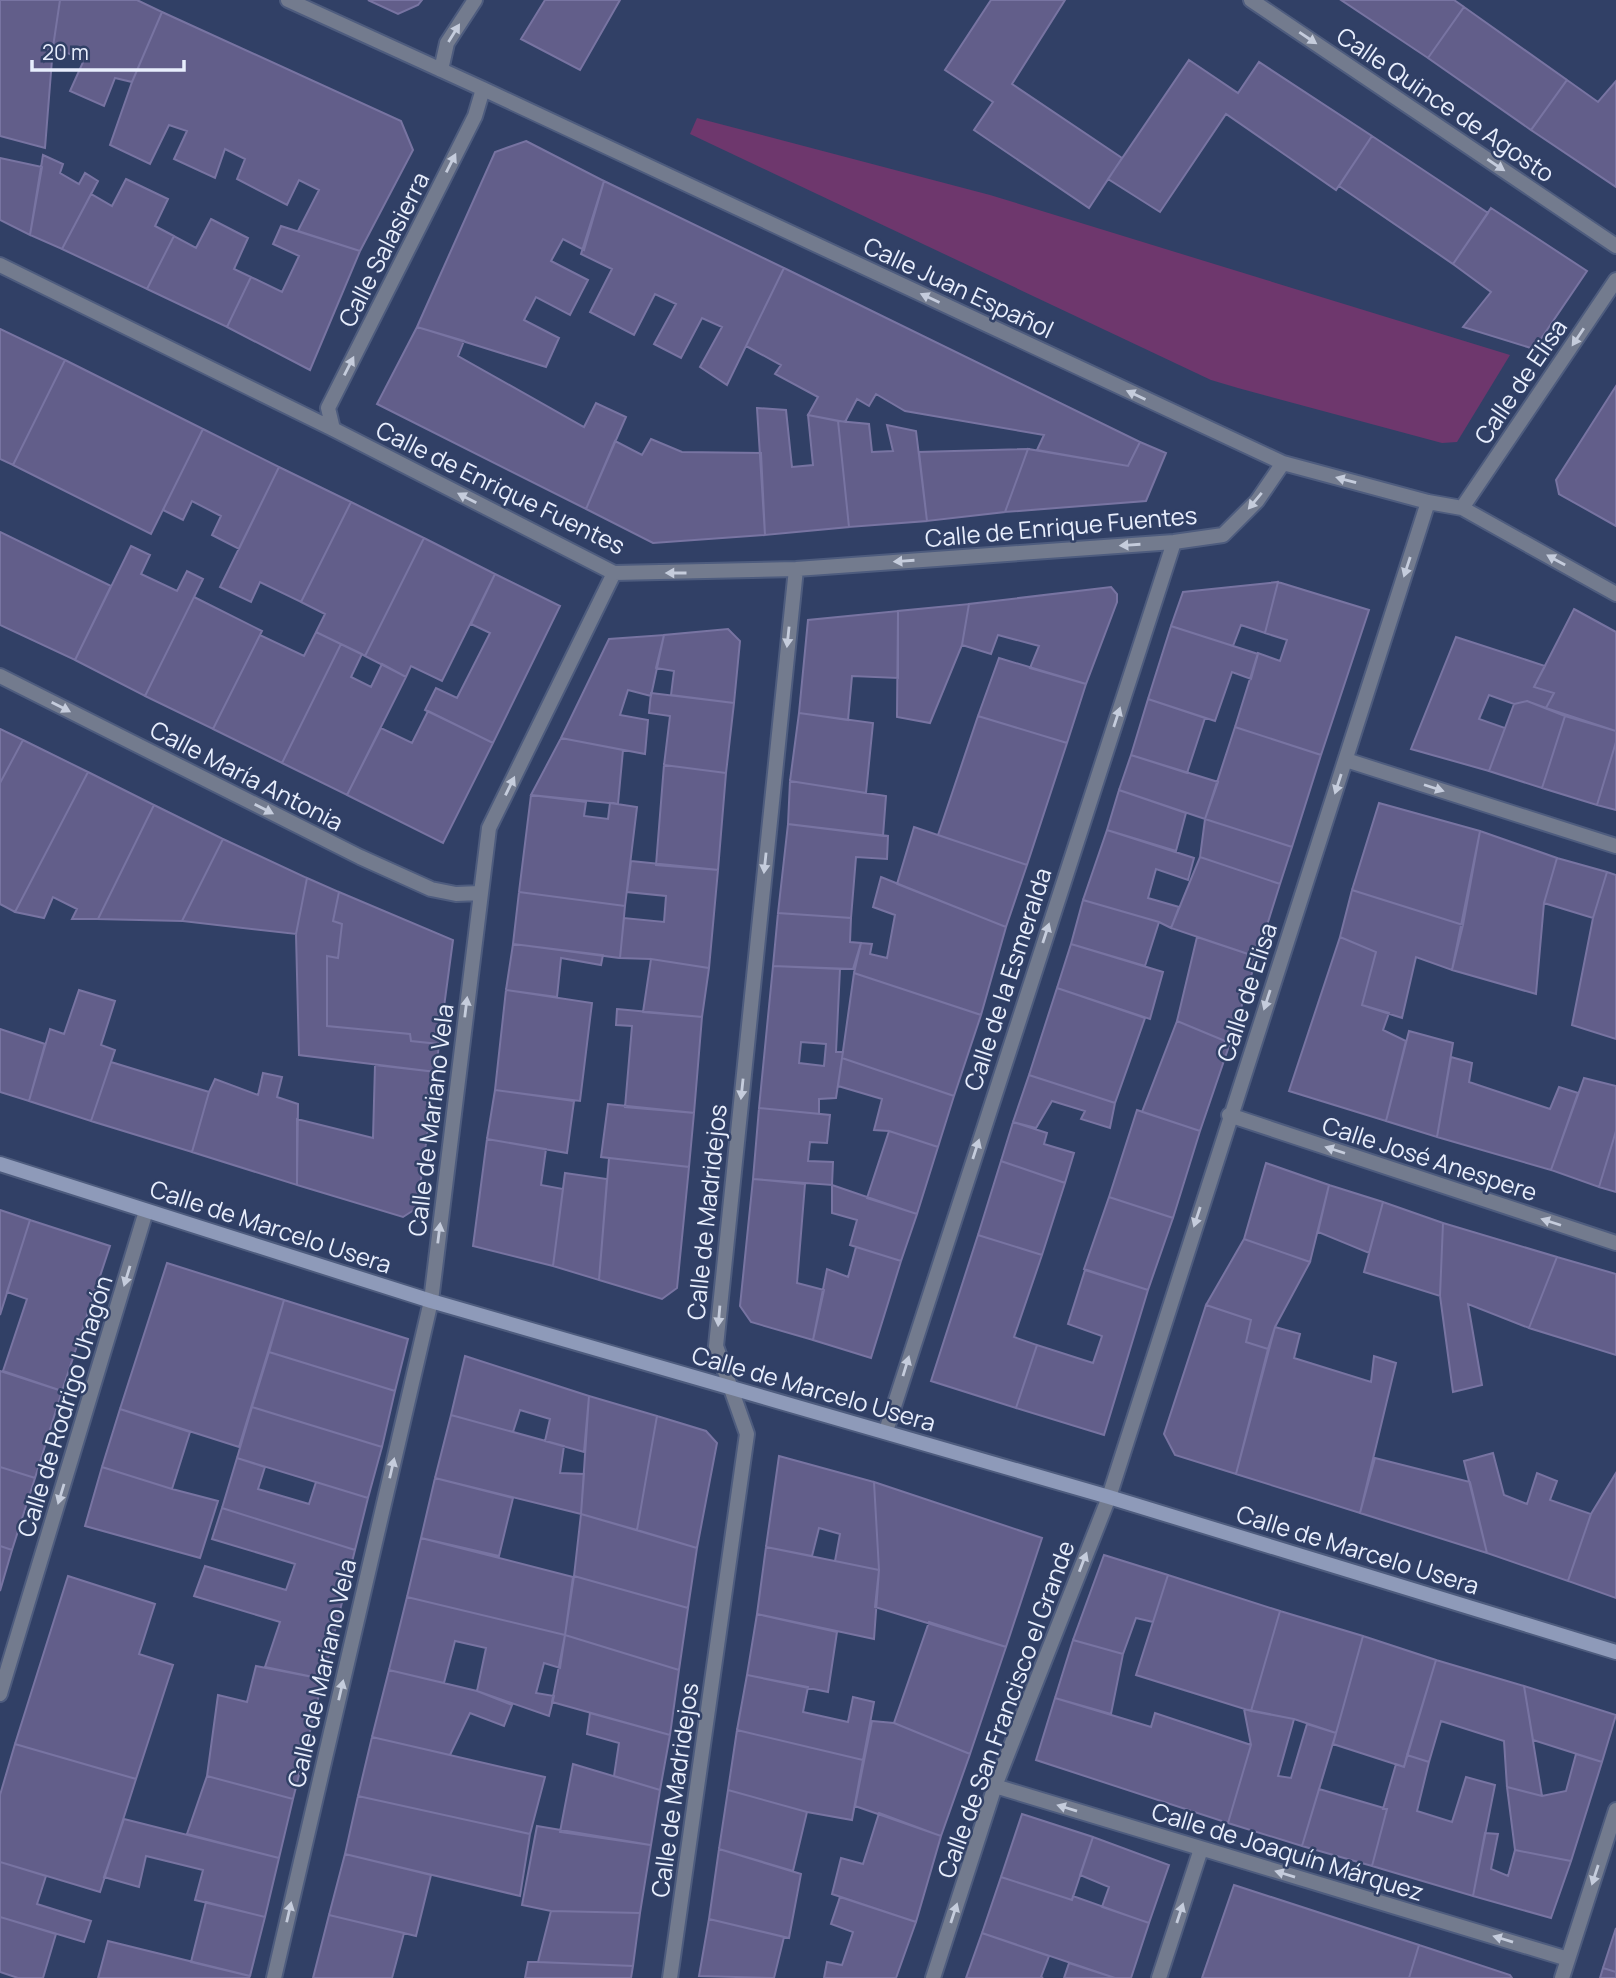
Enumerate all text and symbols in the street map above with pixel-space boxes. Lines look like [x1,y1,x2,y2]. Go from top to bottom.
street label: Calle Quince de Agosto [1331,19,1561,189]
one-way arrow [447,24,460,43]
scale bar [32,28,184,72]
one-way arrow [1299,31,1317,45]
text: 20 m [42,38,89,66]
one-way arrow [446,153,457,173]
one-way arrow [1486,159,1506,172]
street label: Calle Salasierra [330,166,436,332]
street label: Calle Juan Español [859,228,1059,346]
one-way arrow [920,292,940,304]
street label: Calle de Elisa [1466,312,1574,450]
one-way arrow [1571,328,1585,346]
one-way arrow [343,356,355,376]
one-way arrow [1126,389,1146,400]
street label: Calle de Enrique Fuentes [371,412,631,562]
one-way arrow [1335,475,1356,485]
one-way arrow [457,492,477,503]
one-way arrow [1248,493,1263,510]
street label: Calle de Enrique Fuentes [924,498,1198,554]
one-way arrow [1119,540,1141,551]
one-way arrow [1547,554,1566,566]
one-way arrow [892,556,914,567]
one-way arrow [1401,557,1412,578]
one-way arrow [665,567,687,579]
one-way arrow [783,626,794,648]
one-way arrow [51,701,71,712]
one-way arrow [1112,706,1122,727]
street label: Calle María Antonia [145,712,349,838]
one-way arrow [1332,774,1343,795]
one-way arrow [504,776,516,796]
one-way arrow [1424,784,1445,794]
one-way arrow [254,803,274,814]
one-way arrow [759,852,770,874]
street label: Calle de la Esmeralda [955,863,1059,1095]
street label: Calle de Elisa [1208,918,1284,1066]
one-way arrow [1042,922,1052,943]
one-way arrow [1261,990,1272,1011]
one-way arrow [461,996,472,1018]
street label: Calle de Mariano Vela [399,1002,461,1238]
one-way arrow [736,1079,747,1101]
street label: Calle de Madridejos [678,1103,734,1321]
street label: Calle José Anespere [1318,1108,1542,1208]
one-way arrow [971,1139,982,1160]
one-way arrow [1325,1145,1346,1155]
street label: Calle de Marcelo Usera [146,1171,396,1281]
one-way arrow [1191,1206,1202,1227]
one-way arrow [1541,1216,1562,1227]
one-way arrow [433,1222,444,1244]
one-way arrow [121,1266,131,1287]
street label: Calle de Rodrigo Uhagón [9,1271,119,1541]
one-way arrow [713,1305,724,1327]
street label: Calle de Marcelo Usera [688,1337,940,1439]
one-way arrow [901,1355,911,1376]
one-way arrow [387,1457,398,1479]
one-way arrow [55,1484,65,1505]
street label: Calle de Marcelo Usera [1233,1496,1483,1602]
street label: Calle de San Francisco el Grande [928,1536,1082,1882]
one-way arrow [1078,1551,1089,1572]
street label: Calle de Mariano Vela [279,1555,363,1791]
one-way arrow [335,1679,346,1701]
street label: Calle de Madridejos [643,1680,705,1900]
street label: Calle de Joaquín Márquez [1148,1794,1428,1908]
one-way arrow [1056,1802,1077,1813]
one-way arrow [1589,1865,1600,1886]
one-way arrow [1274,1868,1295,1878]
one-way arrow [284,1900,295,1922]
one-way arrow [949,1902,960,1923]
one-way arrow [1175,1903,1185,1924]
one-way arrow [1492,1934,1513,1944]

